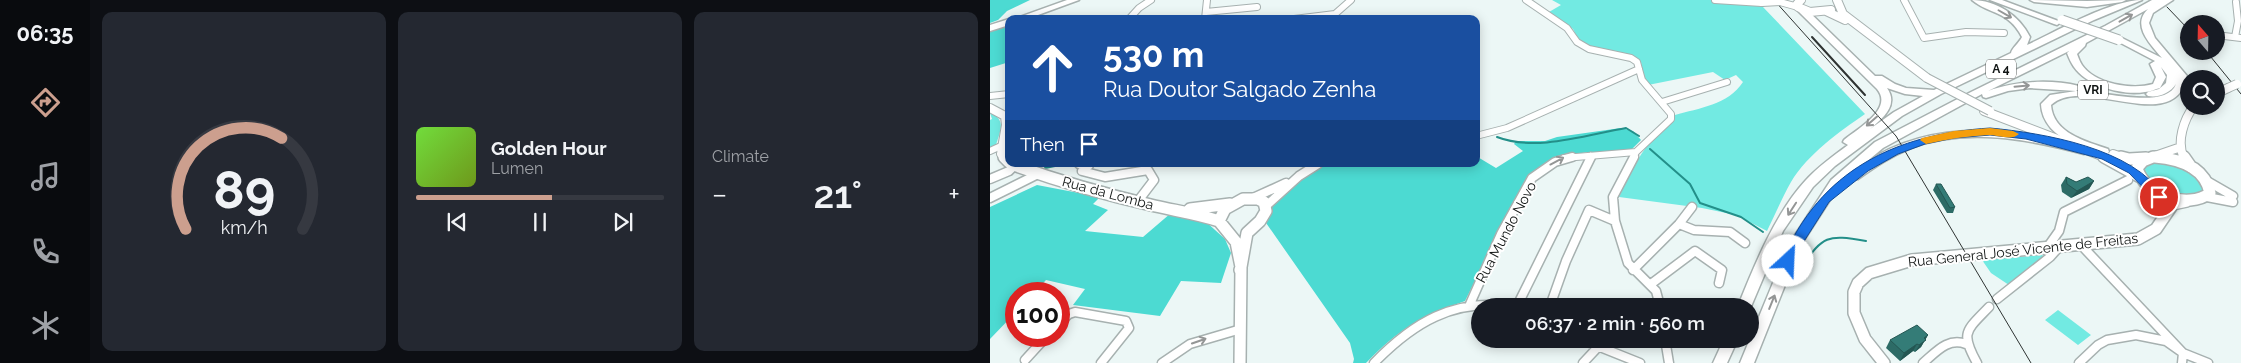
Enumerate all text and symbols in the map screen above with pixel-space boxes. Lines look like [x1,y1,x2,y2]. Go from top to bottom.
one-way arrow [1997,9,2012,19]
one-way arrow [2118,13,2133,22]
north arrow [2180,15,2225,60]
map controls [2180,15,2225,115]
text: 06:35 [17,20,73,46]
text: 530 m [1103,34,1204,75]
icon: ahead [1020,35,1085,100]
road number: A 4 [1986,60,2016,78]
button: search [2180,70,2225,115]
text: Rua Doutor Salgado Zenha [1103,76,1376,102]
road number: VRI [2078,80,2108,100]
one-way arrow [2013,81,2029,91]
icon: directions [28,85,63,120]
one-way arrow [1866,115,1879,126]
icon: arrive [1075,130,1103,158]
text: Then [1020,133,1065,155]
text: Golden Hour [491,137,607,159]
text: Climate [712,147,769,166]
one-way arrow [1549,156,1564,165]
icon: music [28,159,63,194]
text: 89 [213,159,275,220]
text: Lumen [491,159,543,178]
text: 21° [813,172,862,217]
street label: Rua da Lomba [1061,173,1155,213]
pin [2138,176,2180,218]
text: − [712,178,727,211]
text: + [948,178,960,211]
street label: Rua Mundo Novo [1473,179,1539,285]
icon: arrive [2145,183,2173,211]
one-way arrow [1787,202,1797,216]
icon: previous [443,208,471,236]
icon: pause [526,208,554,236]
icon: next [609,208,637,236]
text: km/h [220,217,268,238]
street label: Rua General José Vicente de Freitas [1907,230,2139,270]
icon: phone [28,234,63,269]
position arrow [1761,234,1813,286]
speed limit sign: 100 [1005,282,1070,347]
one-way arrow [1767,295,1777,310]
icon: climate [28,308,63,343]
text: 06:37 · 2 min · 560 m [1525,312,1705,334]
one-way arrow [1191,336,1206,345]

